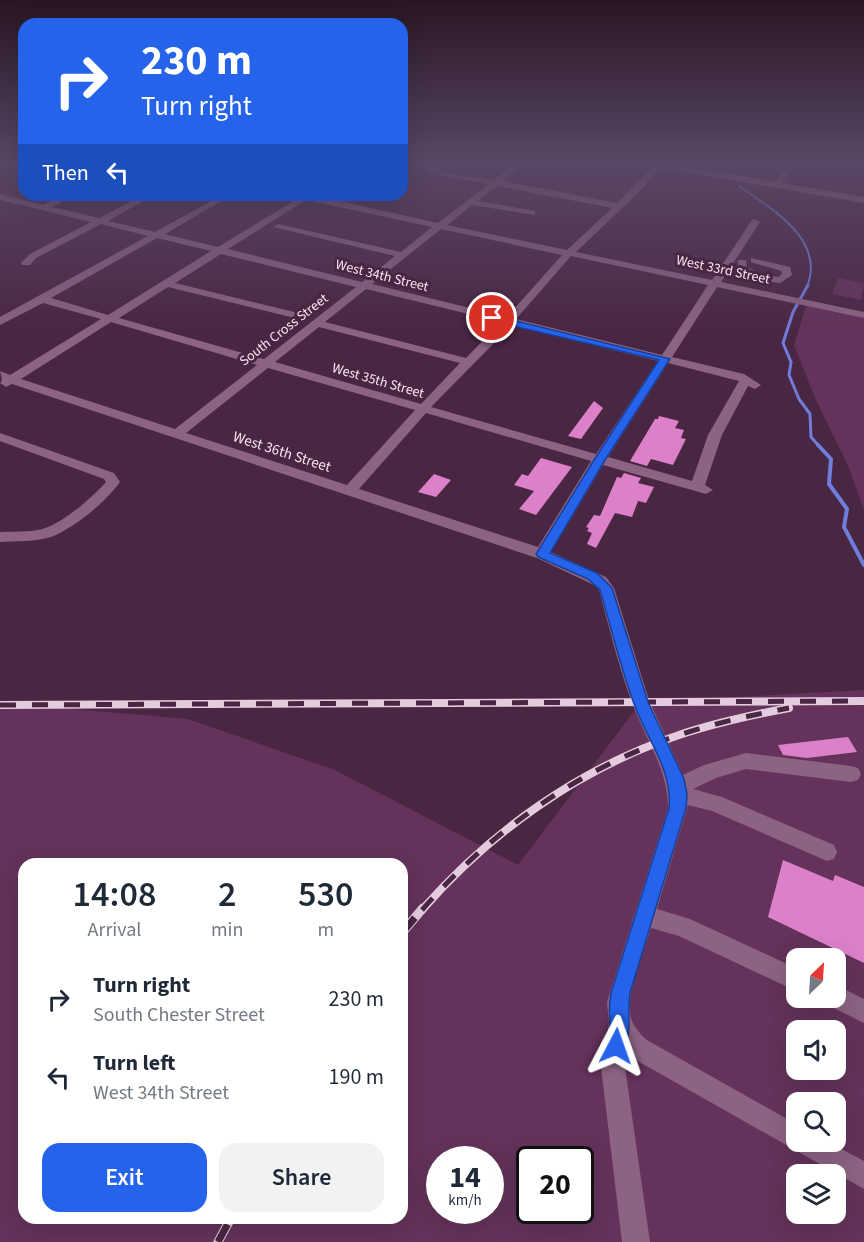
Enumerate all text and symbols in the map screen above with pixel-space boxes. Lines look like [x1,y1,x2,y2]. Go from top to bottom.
text: 230 m [141,31,252,91]
icon: right [42,42,120,120]
text: Turn right [141,87,252,126]
icon: left [101,156,134,189]
text: Then [42,157,89,189]
street label: West 33rd Street [674,250,772,290]
street label: West 34th Street [333,255,431,297]
street label: South Cross Street [235,289,333,371]
pin [466,292,517,343]
icon: arrive [475,301,508,334]
street label: West 35th Street [329,358,427,404]
street label: West 36th Street [230,426,334,478]
text: 14:08 [73,869,156,920]
text: 2 [218,869,236,920]
text: 530 [298,869,353,920]
text: Arrival [88,916,141,944]
text: min [211,916,243,944]
text: m [317,916,334,944]
north arrow [786,948,846,1008]
map controls [786,948,846,1224]
text: Turn right [93,969,190,1001]
icon: right [42,983,75,1016]
text: 230 m [329,983,384,1015]
text: South Chester Street [93,1001,265,1029]
position arrow [584,1014,648,1078]
button: sound [786,1020,846,1080]
text: Turn left [93,1047,175,1079]
icon: left [42,1061,75,1094]
text: 190 m [329,1061,384,1093]
text: West 34th Street [93,1079,229,1107]
button: search [786,1092,846,1152]
button: Exit [42,1143,207,1212]
button: Share [219,1143,384,1212]
speed limit sign: 20 [516,1146,594,1224]
text: 14 [449,1156,481,1199]
button: layers [786,1164,846,1224]
text: km/h [448,1190,482,1211]

